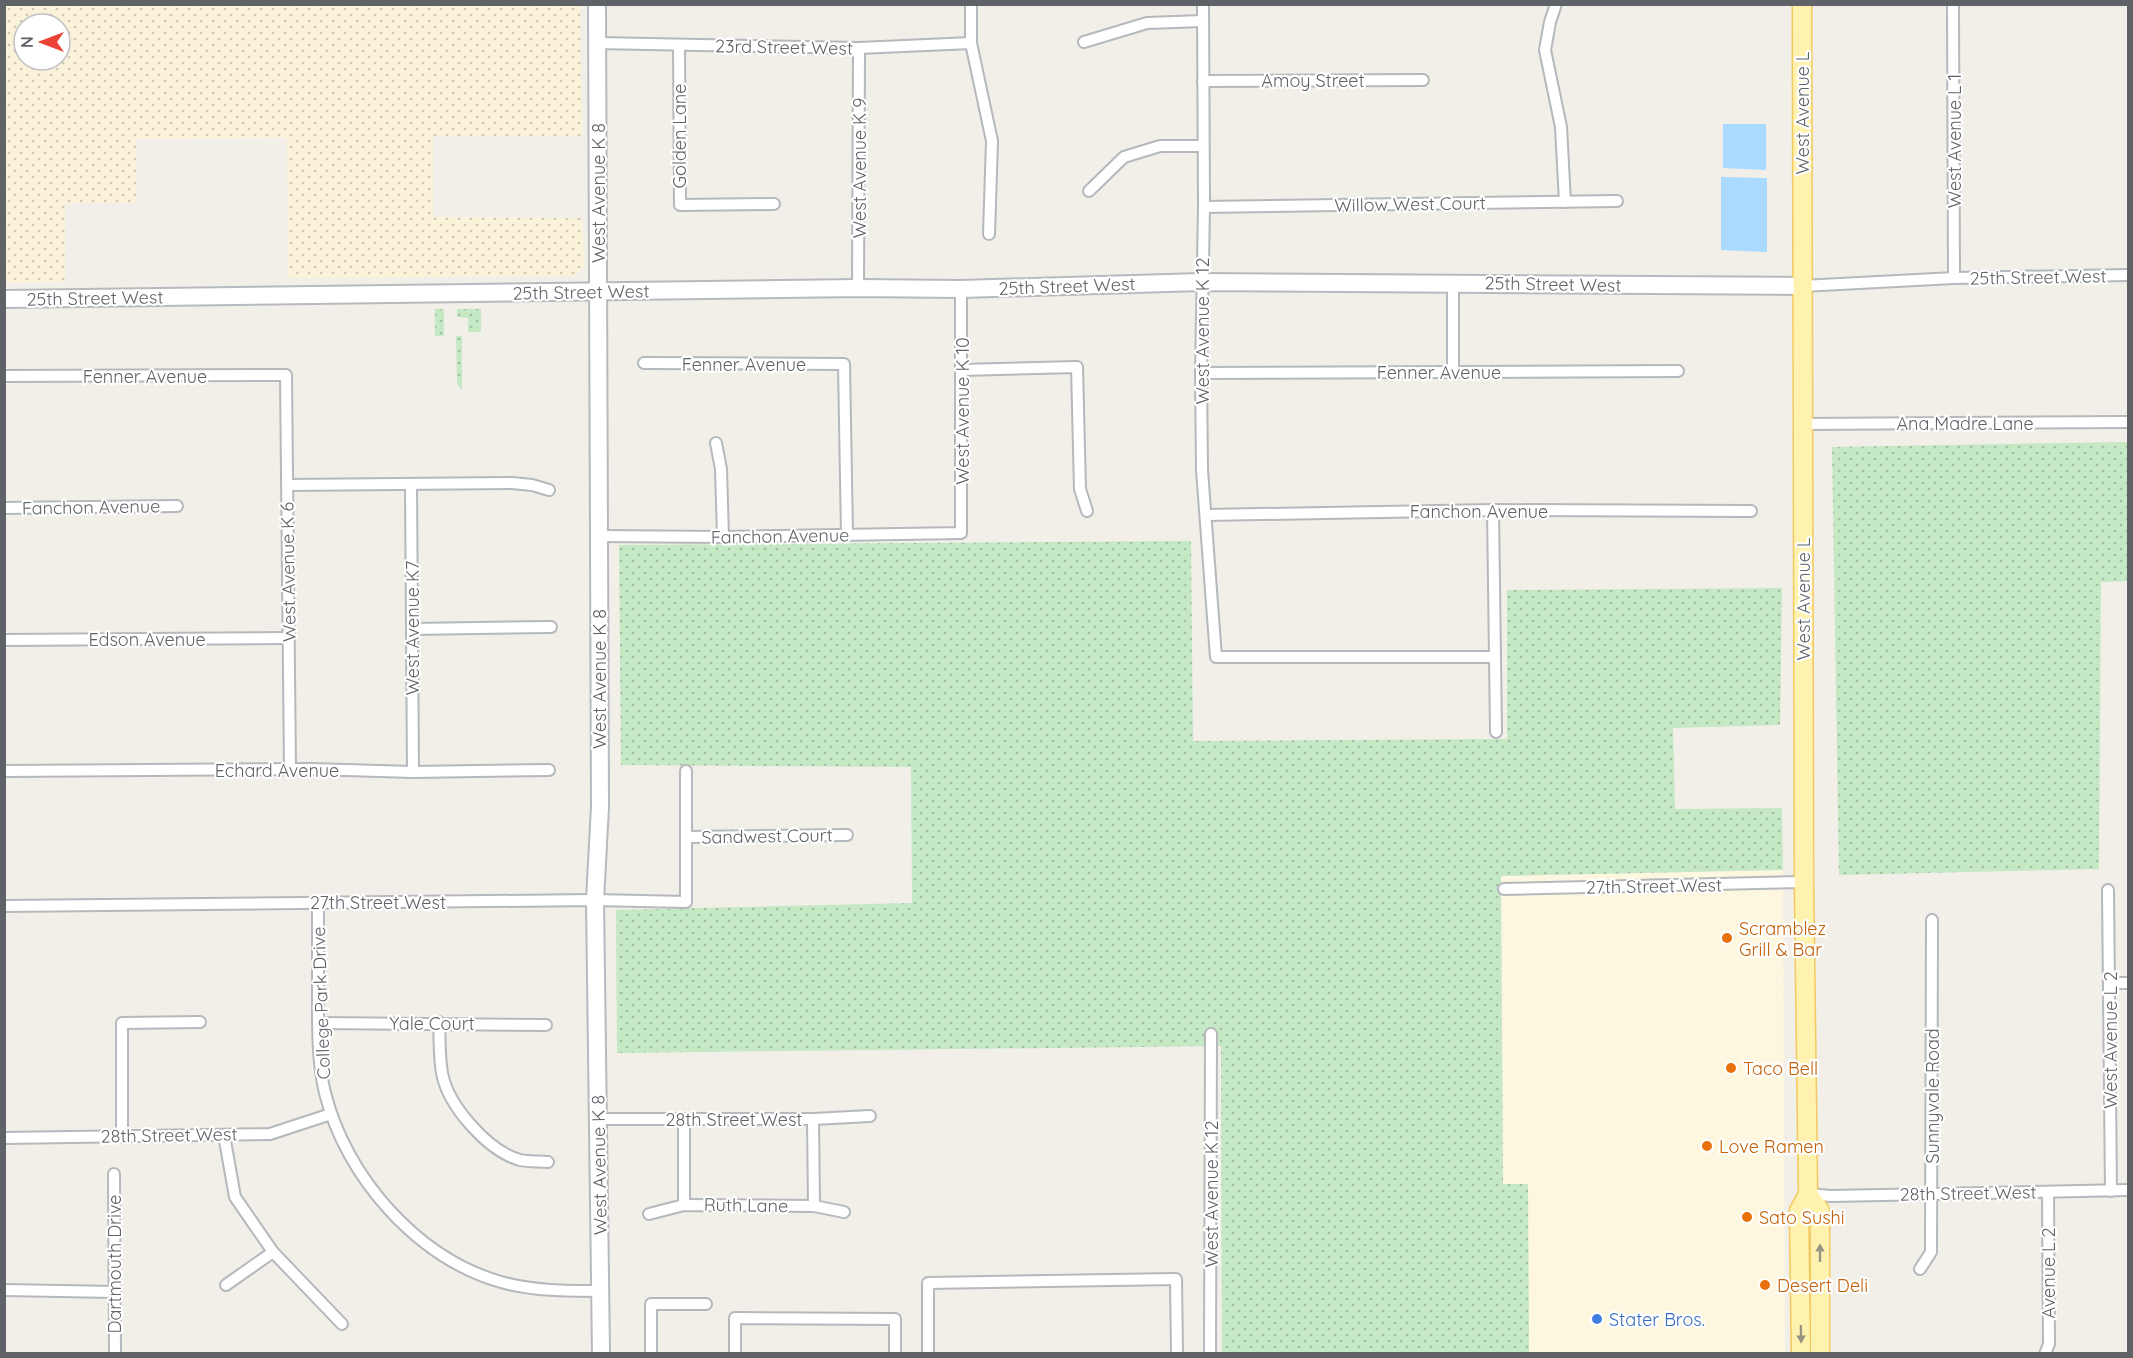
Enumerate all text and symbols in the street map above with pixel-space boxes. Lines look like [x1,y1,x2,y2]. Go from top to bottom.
north arrow [12,12,72,72]
street label: 23rd Street West [715,34,853,60]
text: N [17,36,37,48]
street label: West Avenue L [1791,51,1814,174]
street label: Amoy Street [1261,69,1365,92]
street label: West Avenue L 1 [1943,74,1966,208]
street label: Golden Lane [668,84,691,188]
street label: West Avenue K 9 [848,98,871,238]
street label: West Avenue K 8 [587,123,610,263]
street label: Willow West Court [1334,191,1486,217]
street label: West Avenue K 12 [1191,258,1214,404]
street label: 25th Street West [1969,264,2107,290]
street label: 25th Street West [1484,271,1622,297]
street label: 25th Street West [998,272,1136,300]
street label: 25th Street West [512,279,650,305]
street label: 25th Street West [26,285,164,311]
street label: West Avenue K 10 [951,337,974,485]
street label: Fenner Avenue [682,353,806,376]
street label: Fenner Avenue [1377,361,1501,384]
street label: Fenner Avenue [83,365,207,388]
street label: Ana Madre Lane [1896,412,2034,435]
street label: Fanchon Avenue [22,494,160,520]
street label: Fanchon Avenue [1410,500,1548,523]
street label: West Avenue K 6 [275,502,301,642]
street label: Fanchon Avenue [711,523,849,549]
street label: West Avenue L [1792,537,1815,660]
street label: West Avenue K7 [401,561,424,695]
street label: West Avenue K 8 [588,609,611,749]
street label: Edson Avenue [88,628,206,651]
street label: Echard Avenue [215,759,339,782]
street label: Sandwest Court [701,823,833,849]
street label: 27th Street West [1586,873,1722,899]
street label: 27th Street West [310,891,446,914]
place label: Scramblez Grill & Bar [1739,917,1826,961]
street label: College Park Drive [307,926,335,1080]
marker: Scramblez Grill & Bar [1720,931,1734,945]
street label: West Avenue L 2 [2099,971,2122,1109]
street label: Yale Court [389,1012,475,1035]
street label: Sunnyvale Road [1921,1028,1944,1164]
place label: Taco Bell [1743,1057,1818,1080]
marker: Taco Bell [1724,1061,1738,1075]
street label: West Avenue K 8 [586,1095,612,1235]
street label: 28th Street West [666,1108,802,1131]
street label: West Avenue K 12 [1200,1121,1223,1267]
street label: 28th Street West [100,1122,238,1148]
place label: Love Ramen [1719,1135,1824,1158]
marker: Love Ramen [1700,1139,1714,1153]
street label: 28th Street West [1899,1180,2037,1206]
street label: Ruth Lane [704,1193,788,1217]
street label: Dartmouth Drive [103,1195,126,1333]
place label: Sato Sushi [1759,1206,1845,1229]
marker: Sato Sushi [1740,1210,1754,1224]
street label: Avenue L 2 [2037,1228,2060,1318]
one-way arrow [1815,1244,1825,1263]
place label: Desert Deli [1777,1274,1868,1297]
marker: Desert Deli [1758,1278,1772,1292]
place label: Stater Bros. [1609,1308,1705,1331]
marker: Stater Bros. [1590,1312,1604,1326]
one-way arrow [1796,1325,1806,1344]

